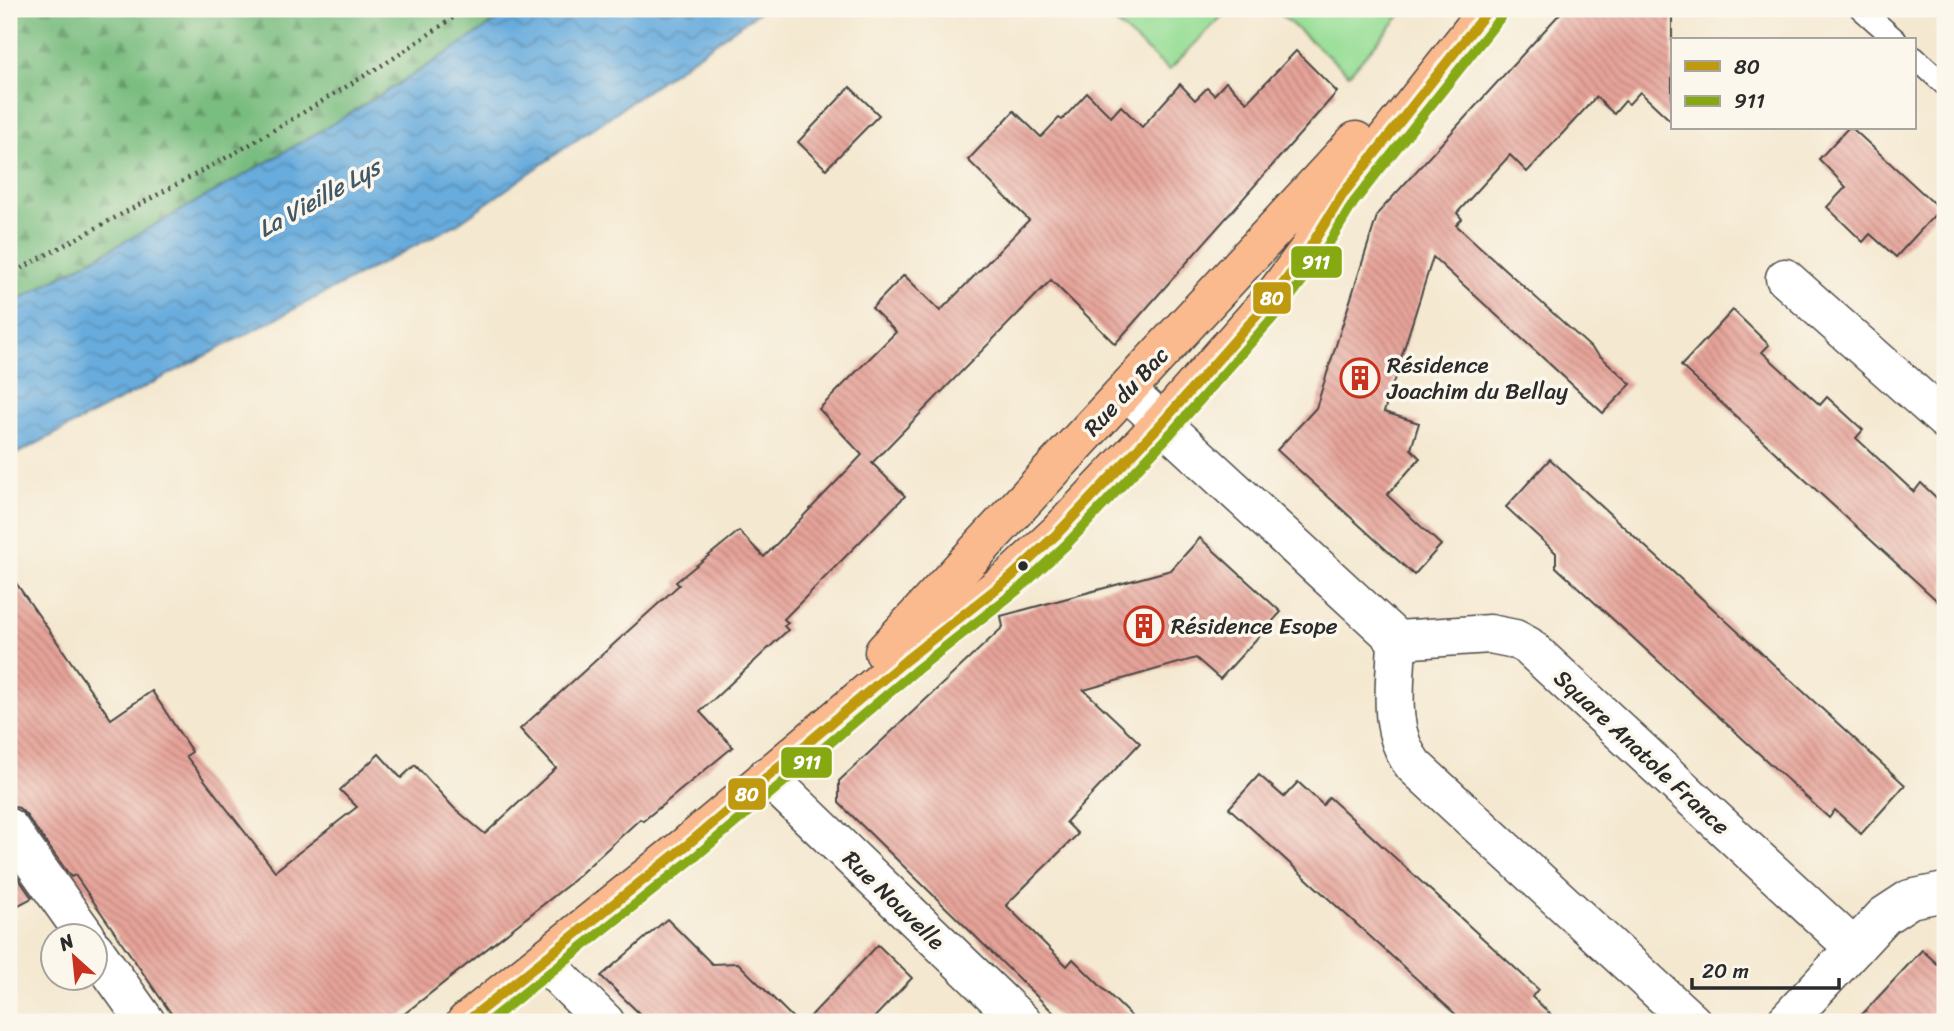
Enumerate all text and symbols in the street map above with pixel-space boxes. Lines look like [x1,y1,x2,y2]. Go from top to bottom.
legend [1671,38,1916,130]
text: 80 [1734,48,1760,86]
text: 911 [1734,82,1765,120]
water label: La Vieille Lys [250,145,391,249]
line badge: 911 [1290,245,1343,279]
text: 911 [1302,246,1330,279]
line badge: 80 [1252,281,1292,315]
text: 80 [1259,282,1284,315]
street label: Rue du Bac [1073,336,1180,446]
place label: Résidence Joachim du Bellay [1386,345,1568,412]
building icon: Résidence Joachim du Bellay [1339,357,1381,399]
unlabelled marker [1016,559,1030,573]
building icon: Résidence Esope [1123,605,1165,647]
place label: Résidence Esope [1171,606,1338,647]
street label: Square Anatole France [1544,659,1740,846]
line badge: 911 [780,746,833,779]
text: 911 [793,746,821,779]
line badge: 80 [727,777,767,811]
text: 80 [734,778,759,811]
street label: Rue Nouvelle [832,840,955,960]
north arrow [38,922,108,992]
text: N [52,924,81,960]
scale bar [1692,947,1839,991]
text: 20 m [1702,952,1749,990]

